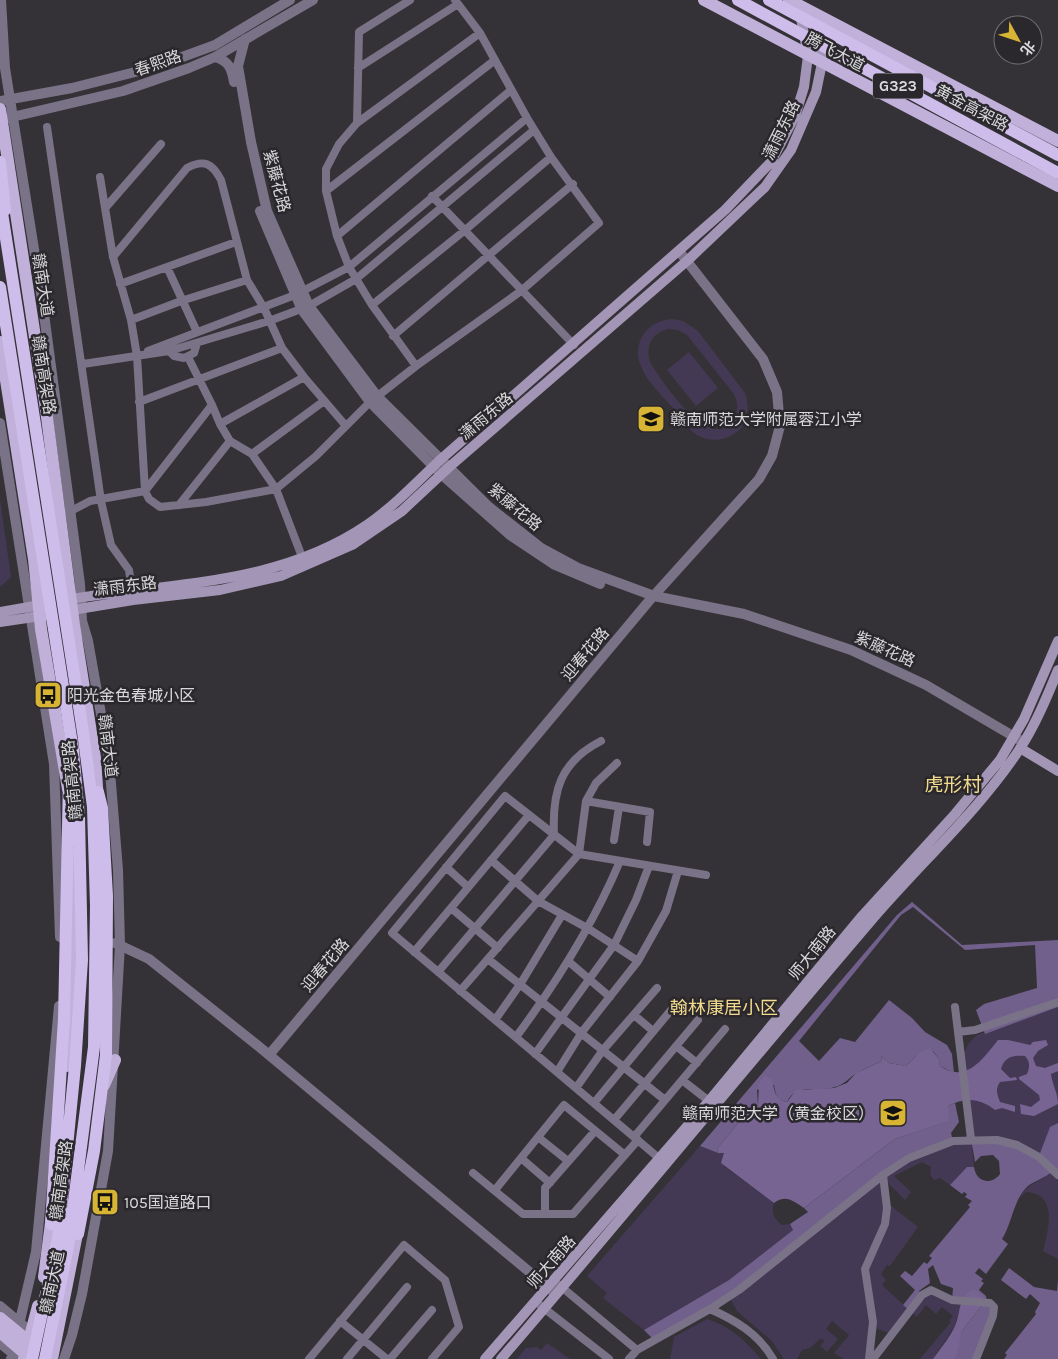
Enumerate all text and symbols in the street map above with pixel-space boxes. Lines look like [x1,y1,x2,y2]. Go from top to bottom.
north arrow [993,15,1043,65]
street label: 腾飞大道 [802,29,868,75]
text: 北 [1017,37,1039,59]
street label: 春熙路 [132,46,184,80]
road number: G323 [873,74,923,98]
street label: 黄金高架路 [932,81,1012,135]
street label: 潇雨东路 [758,97,804,163]
street label: 紫藤花路 [260,148,294,214]
street label: 赣南大道 [29,252,57,318]
street label: 赣南高架路 [28,334,60,416]
street label: 潇雨东路 [455,388,517,444]
school or university icon: 赣南师范大学附属蓉江小学 [636,404,666,434]
place label: 赣南师范大学附属蓉江小学 [670,410,862,429]
street label: 紫藤花路 [484,479,546,535]
street label: 潇雨东路 [92,573,158,599]
street label: 迎春花路 [557,623,613,685]
street label: 紫藤花路 [852,627,918,671]
bus stop icon: 阳光金色春城小区 [33,680,63,710]
place label: 阳光金色春城小区 [67,686,195,705]
street label: 赣南大道 [95,713,121,779]
street label: 赣南高架路 [58,739,86,821]
district label: 虎形村 [924,774,982,796]
street label: 师大南路 [784,922,840,984]
street label: 迎春花路 [297,934,353,996]
district label: 翰林康居小区 [670,997,778,1019]
school or university icon: 赣南师范大学（黄金校区） [878,1098,908,1128]
place label: 赣南师范大学（黄金校区） [682,1104,874,1123]
street label: 赣南高架路 [46,1139,76,1221]
bus stop icon: 105国道路口 [90,1187,120,1217]
place label: 105国道路口 [124,1193,212,1212]
street label: 师大南路 [523,1232,579,1292]
street label: 赣南大道 [36,1249,68,1315]

